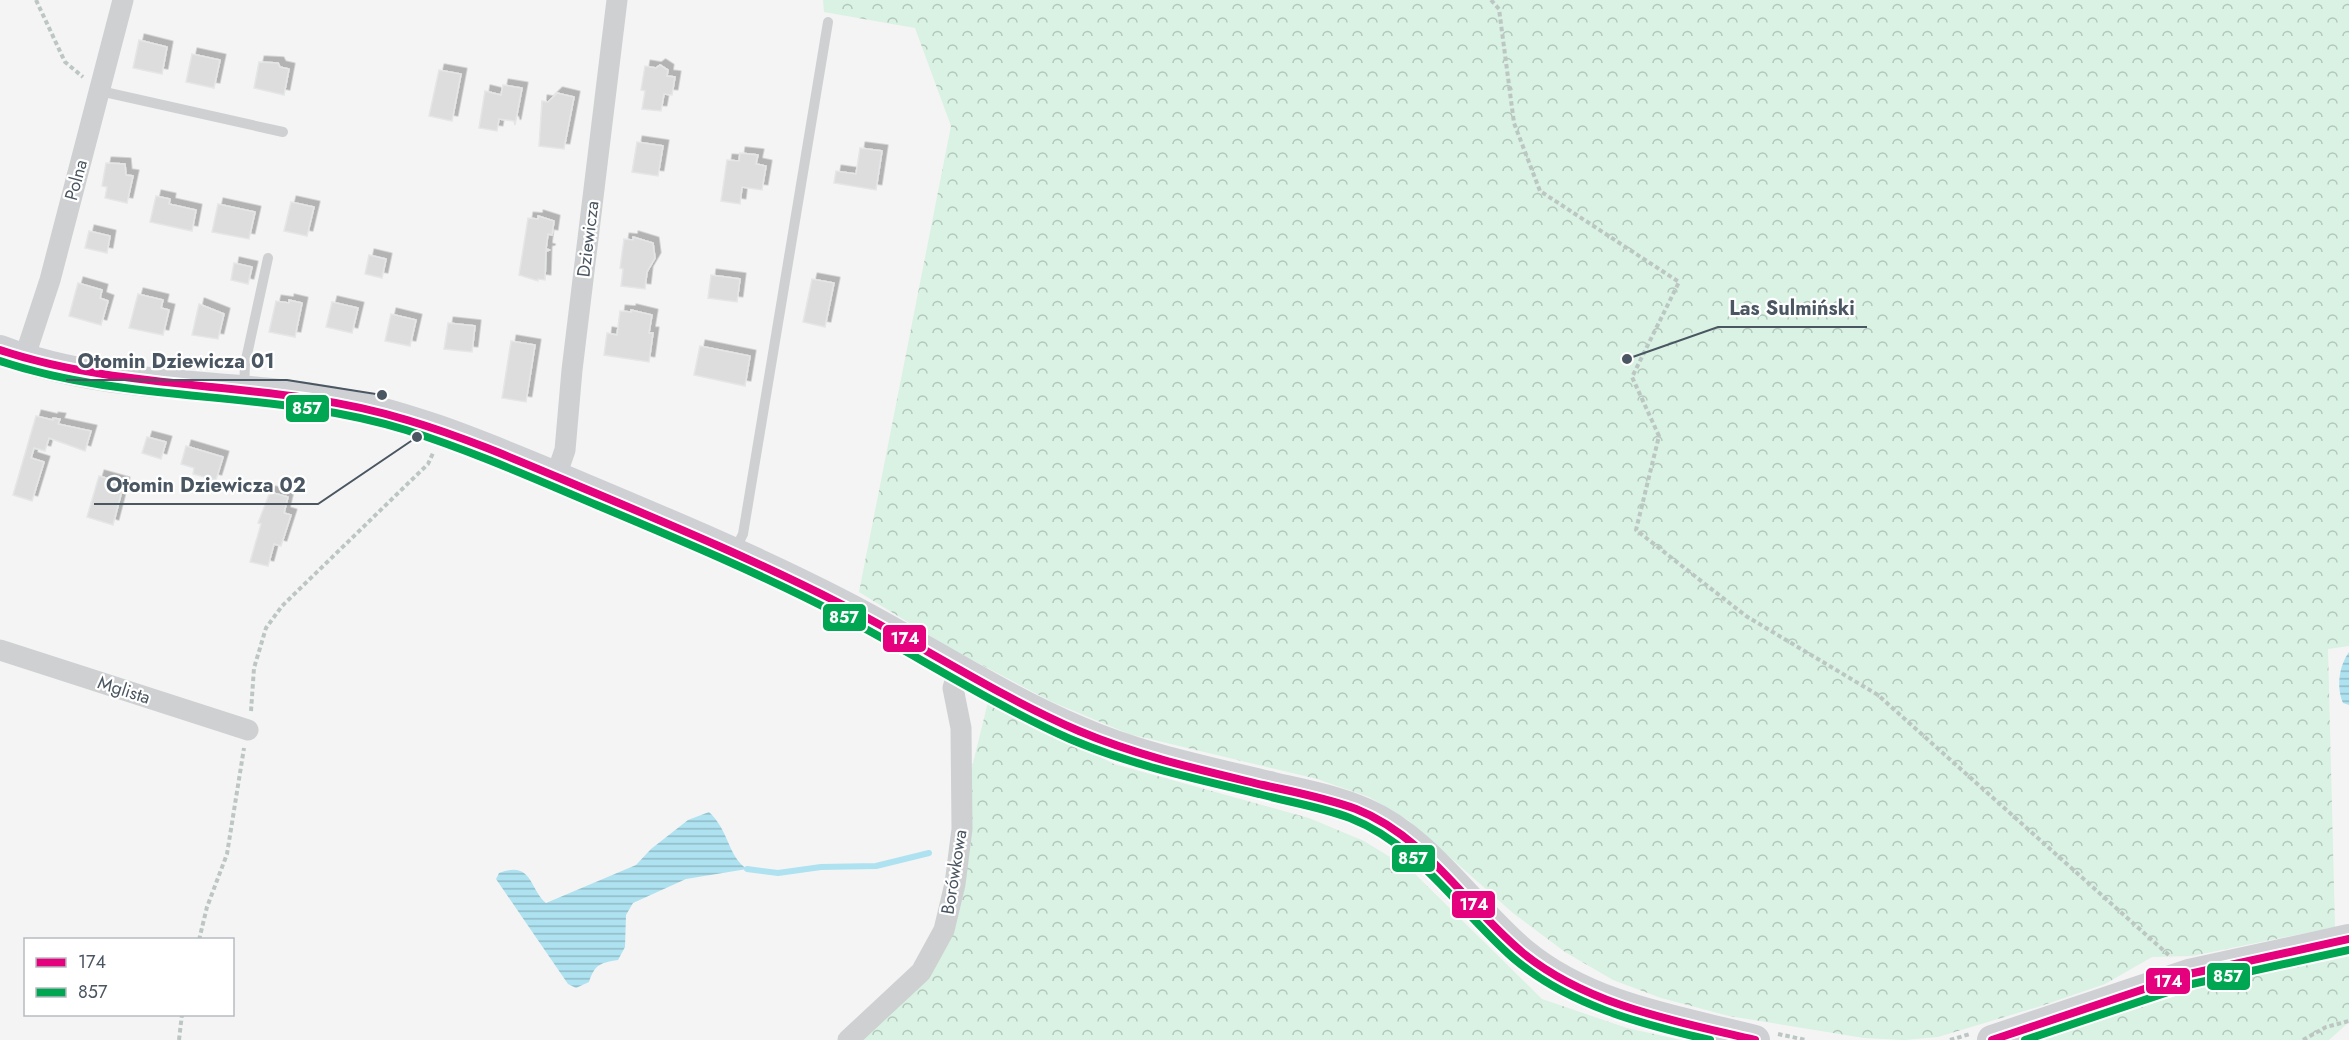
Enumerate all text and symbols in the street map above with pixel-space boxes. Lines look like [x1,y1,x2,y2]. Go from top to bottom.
street label: Polna [58,157,94,203]
street label: Dziewicza [570,199,606,279]
callout: Las Sulmiński [1718,289,1867,327]
text: Las Sulmiński [1729,294,1855,323]
callout: Otomin Dziewicza 01 [66,342,287,380]
text: Otomin Dziewicza 01 [77,347,275,376]
line badge: 857 [285,394,330,423]
text: 857 [292,397,322,420]
callout: Otomin Dziewicza 02 [94,466,318,504]
text: Otomin Dziewicza 02 [106,471,306,500]
line badge: 857 [822,603,867,632]
text: 857 [829,606,859,629]
line badge: 174 [882,624,927,653]
text: 174 [891,627,919,650]
street label: Mglista [94,669,154,711]
street label: Borówkowa [934,828,974,916]
line badge: 857 [1391,844,1436,873]
text: 857 [1398,847,1428,870]
line badge: 174 [1451,890,1496,919]
text: 174 [1460,893,1488,916]
legend [24,938,234,1016]
text: 174 [78,949,106,975]
line badge: 857 [2206,962,2251,991]
text: 857 [2213,965,2243,988]
line badge: 174 [2145,967,2191,995]
text: 174 [2154,970,2182,993]
text: 857 [78,979,108,1005]

